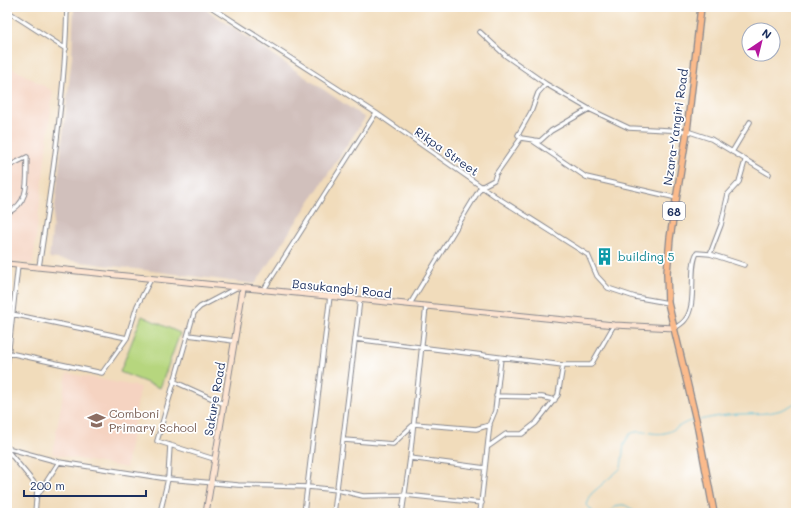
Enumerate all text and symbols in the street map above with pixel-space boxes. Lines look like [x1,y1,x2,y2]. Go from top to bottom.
north arrow [741,22,781,62]
text: N [759,25,775,42]
street label: Nzara-Yangiri Road [659,67,691,186]
street label: Rikpa Street [412,123,482,179]
road number: 68 [663,202,685,220]
building icon: building 5 [595,246,615,266]
place label: building 5 [618,248,675,264]
street label: Basukangbi Road [292,275,393,301]
street label: Sakure Road [200,361,228,437]
place label: Comboni Primary School [109,405,197,435]
school or university icon: Comboni Primary School [86,410,106,430]
scale bar [24,472,146,498]
text: 200 m [30,477,65,493]

